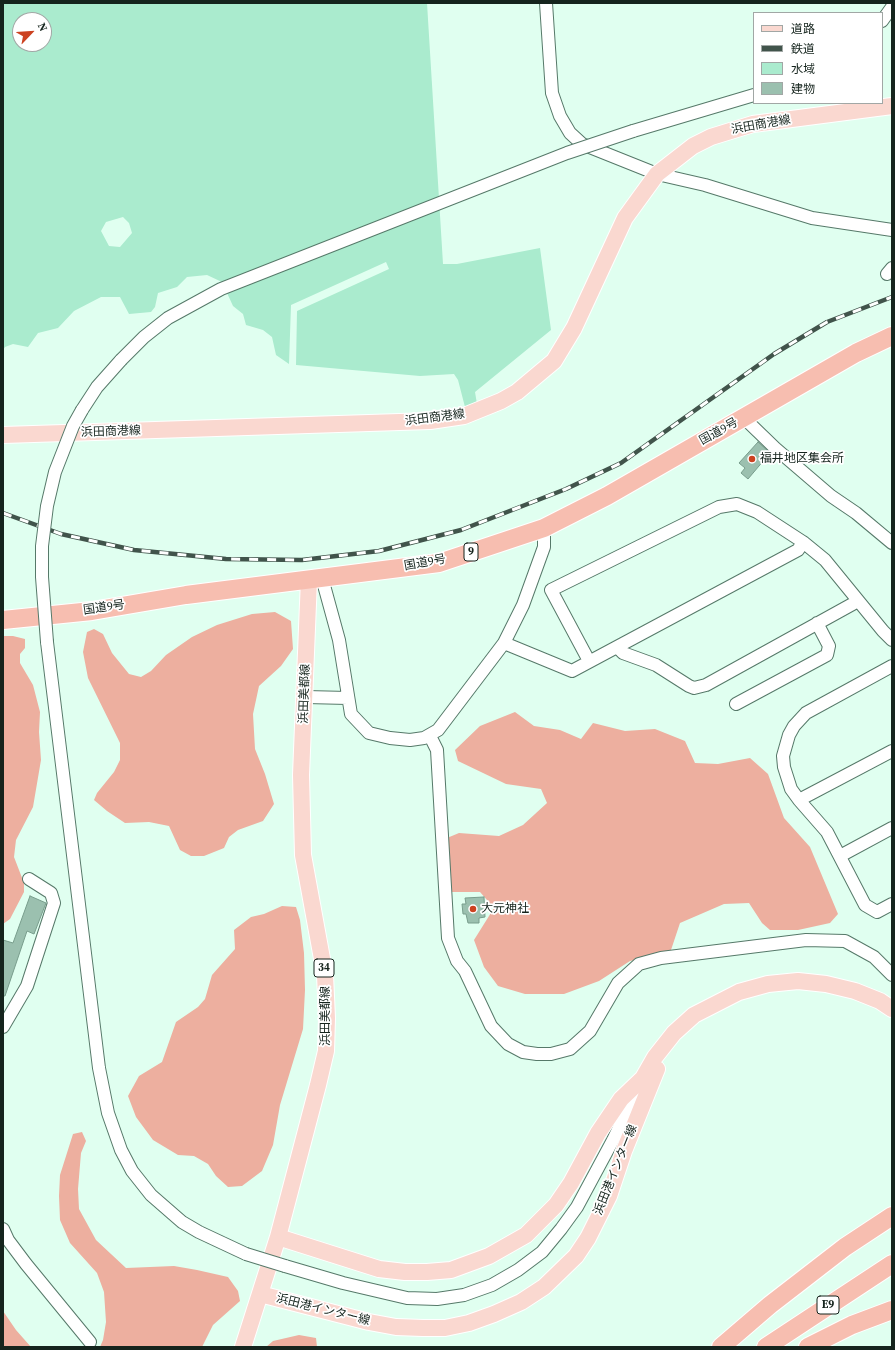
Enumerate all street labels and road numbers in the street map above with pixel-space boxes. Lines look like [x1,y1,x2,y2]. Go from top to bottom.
street label: 浜田商港線 [730,113,792,137]
street label: 浜田商港線 [404,407,466,429]
street label: 国道9号 [697,416,741,448]
street label: 浜田商港線 [81,424,141,440]
road number: 9 [464,543,478,561]
street label: 国道9号 [403,552,447,574]
street label: 国道9号 [82,598,126,618]
street label: 浜田美都線 [297,664,313,724]
road number: 34 [314,959,334,977]
street label: 浜田美都線 [319,986,333,1046]
street label: 浜田港インター線 [591,1123,641,1217]
street label: 浜田港インター線 [275,1291,371,1329]
road number: E9 [817,1296,839,1314]

